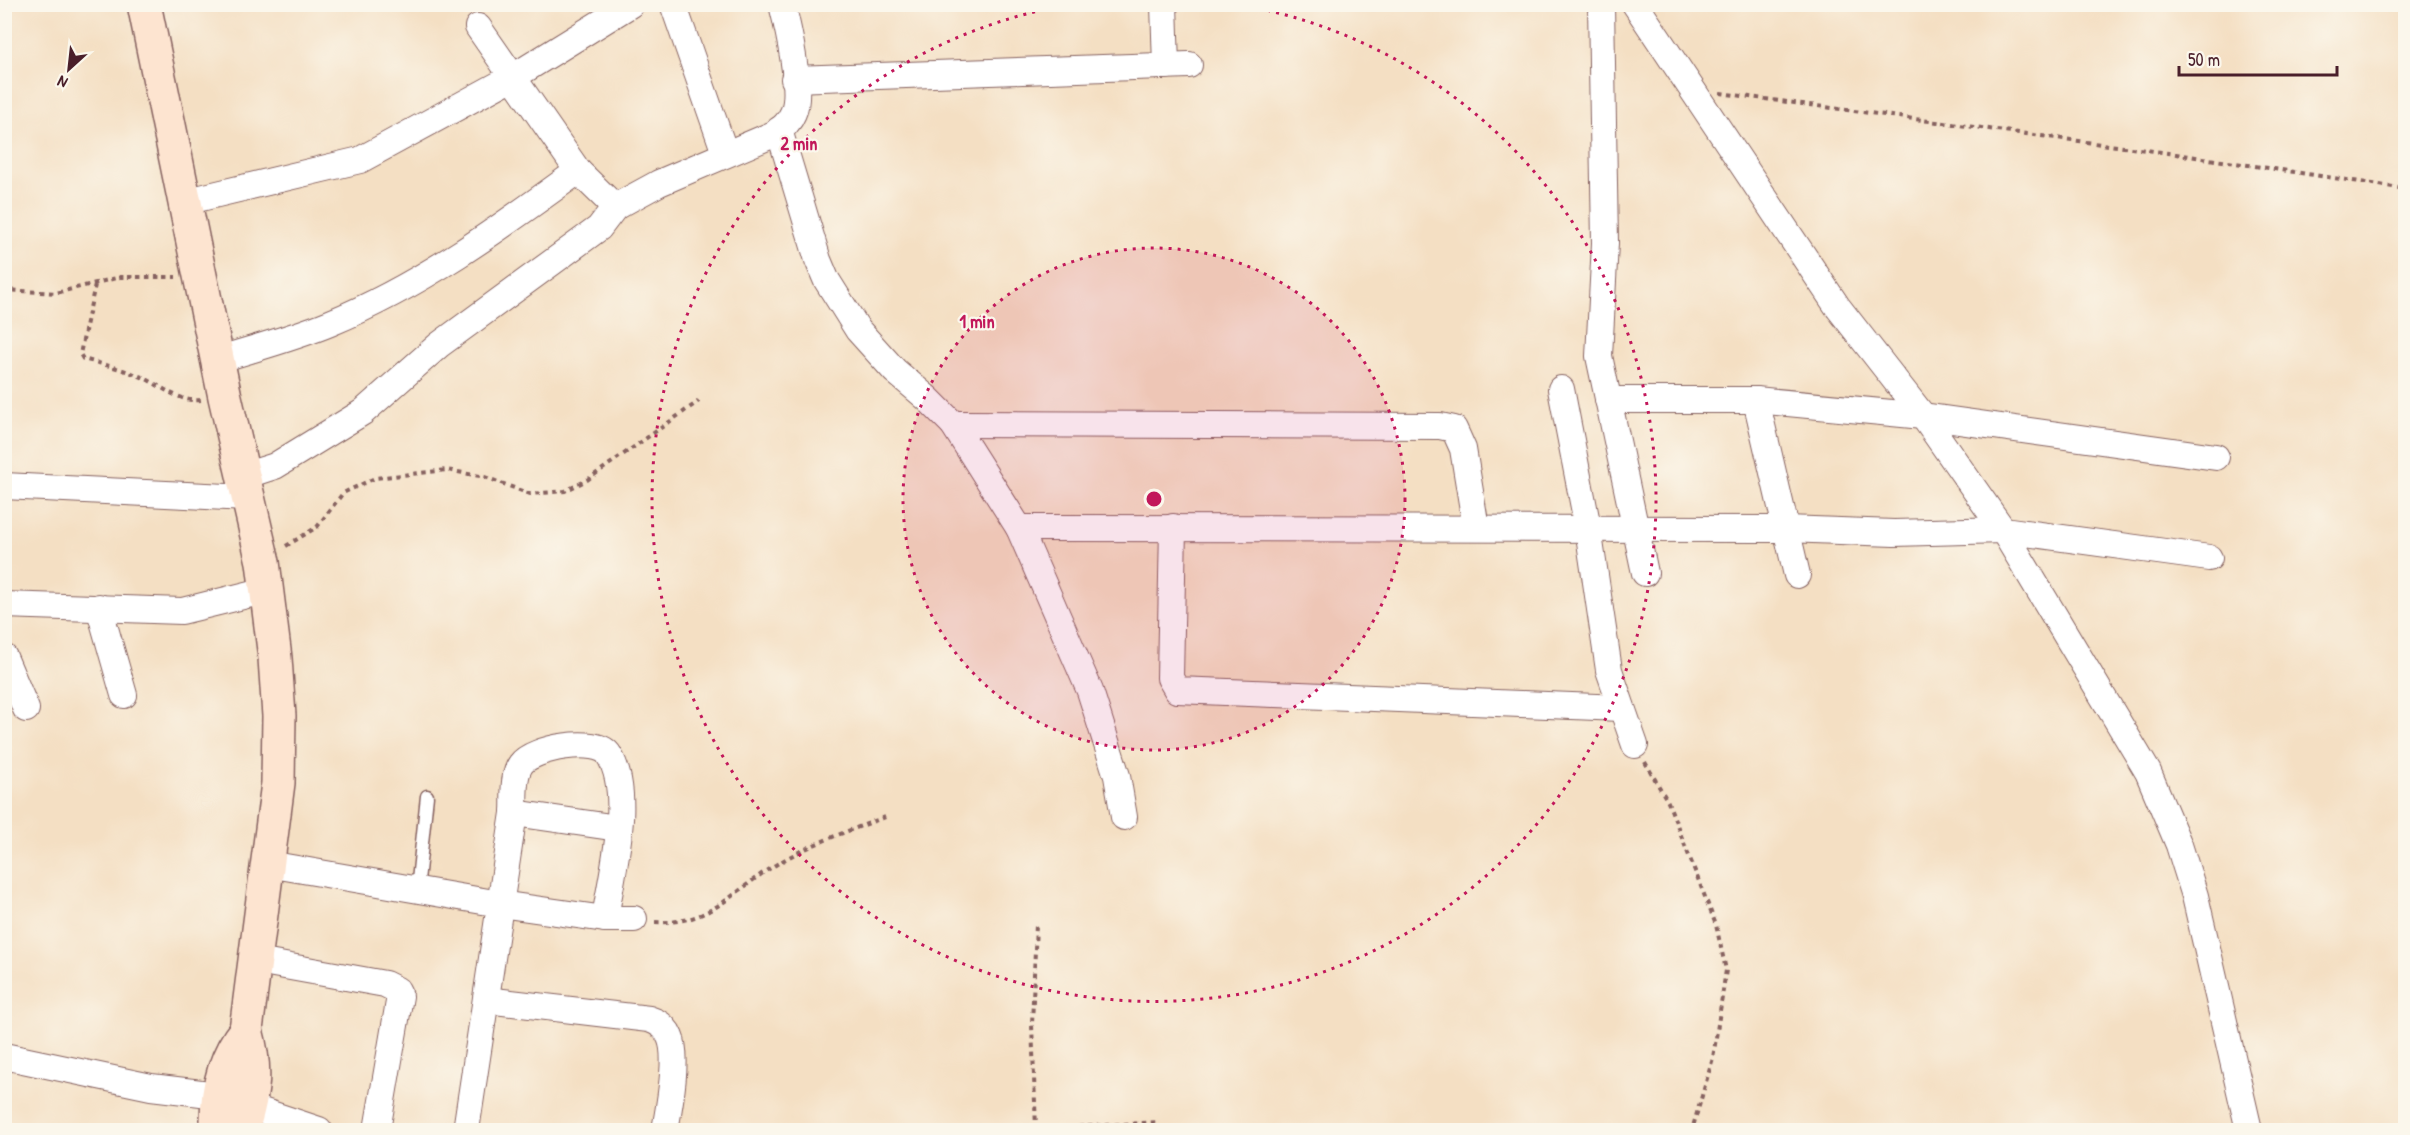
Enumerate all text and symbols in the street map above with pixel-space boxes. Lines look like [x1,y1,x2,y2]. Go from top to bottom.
north arrow [39,39,99,99]
scale bar [2179,39,2336,77]
text: 50 m [2188,47,2220,72]
text: N [53,70,71,94]
text: 2 min [781,131,817,156]
text: 1 min [959,309,995,334]
centre of rings [1144,489,1164,509]

